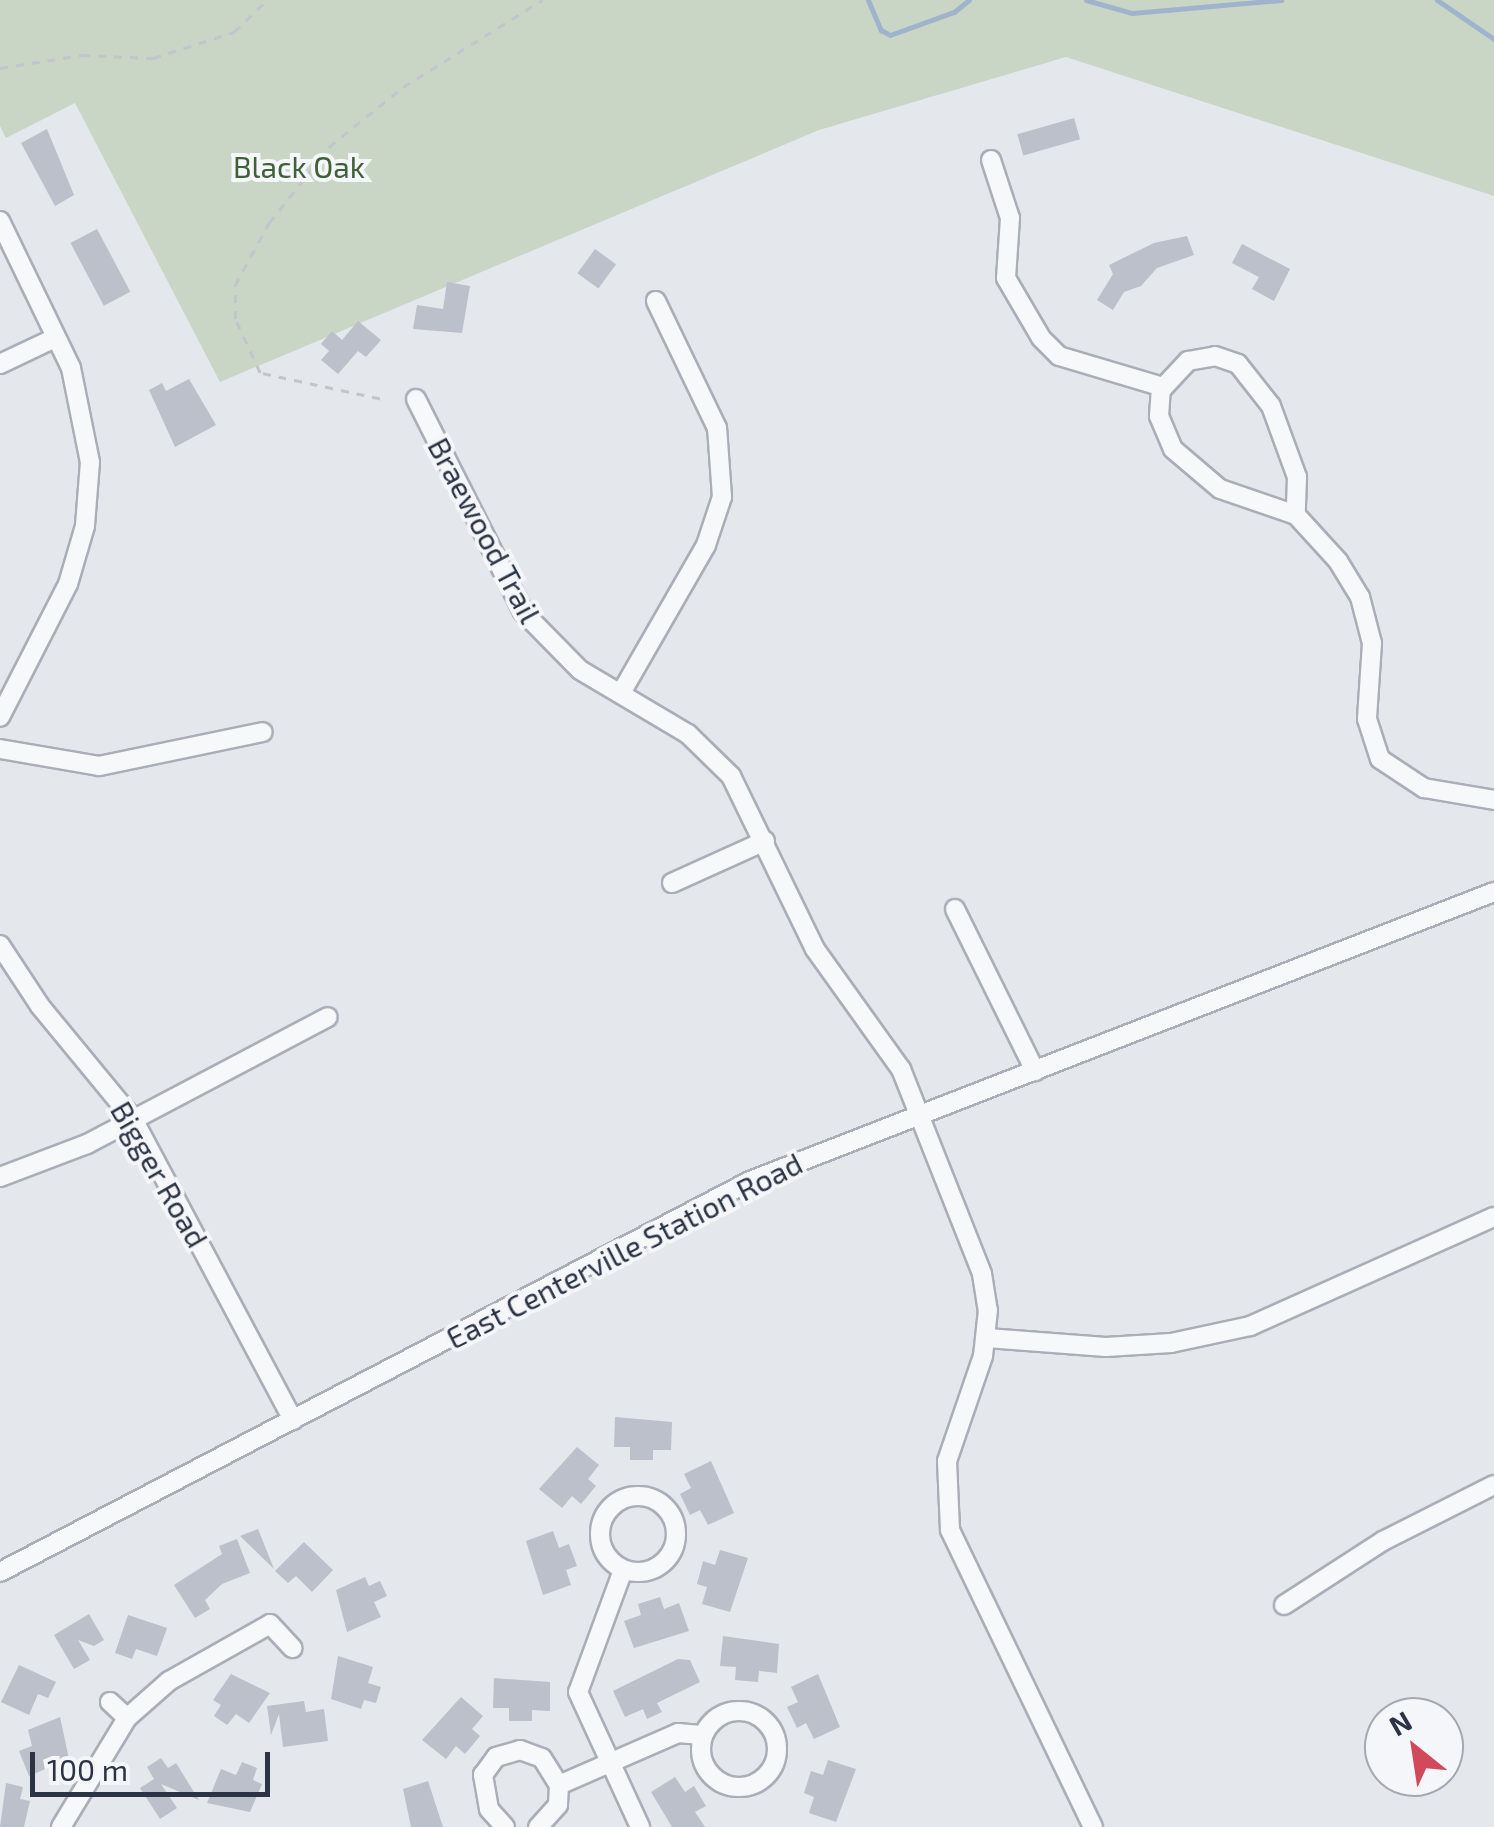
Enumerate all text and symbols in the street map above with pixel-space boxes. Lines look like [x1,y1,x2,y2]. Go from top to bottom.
park label: Black Oak [233,148,365,184]
street label: Braewood Trail [421,431,549,629]
street label: Bigger Road [104,1094,216,1254]
street label: East Centerville Station Road [440,1144,808,1356]
north arrow [1364,1697,1464,1797]
text: N [1383,1703,1417,1743]
scale bar [35,1732,275,1794]
text: 100 m [47,1751,128,1787]

